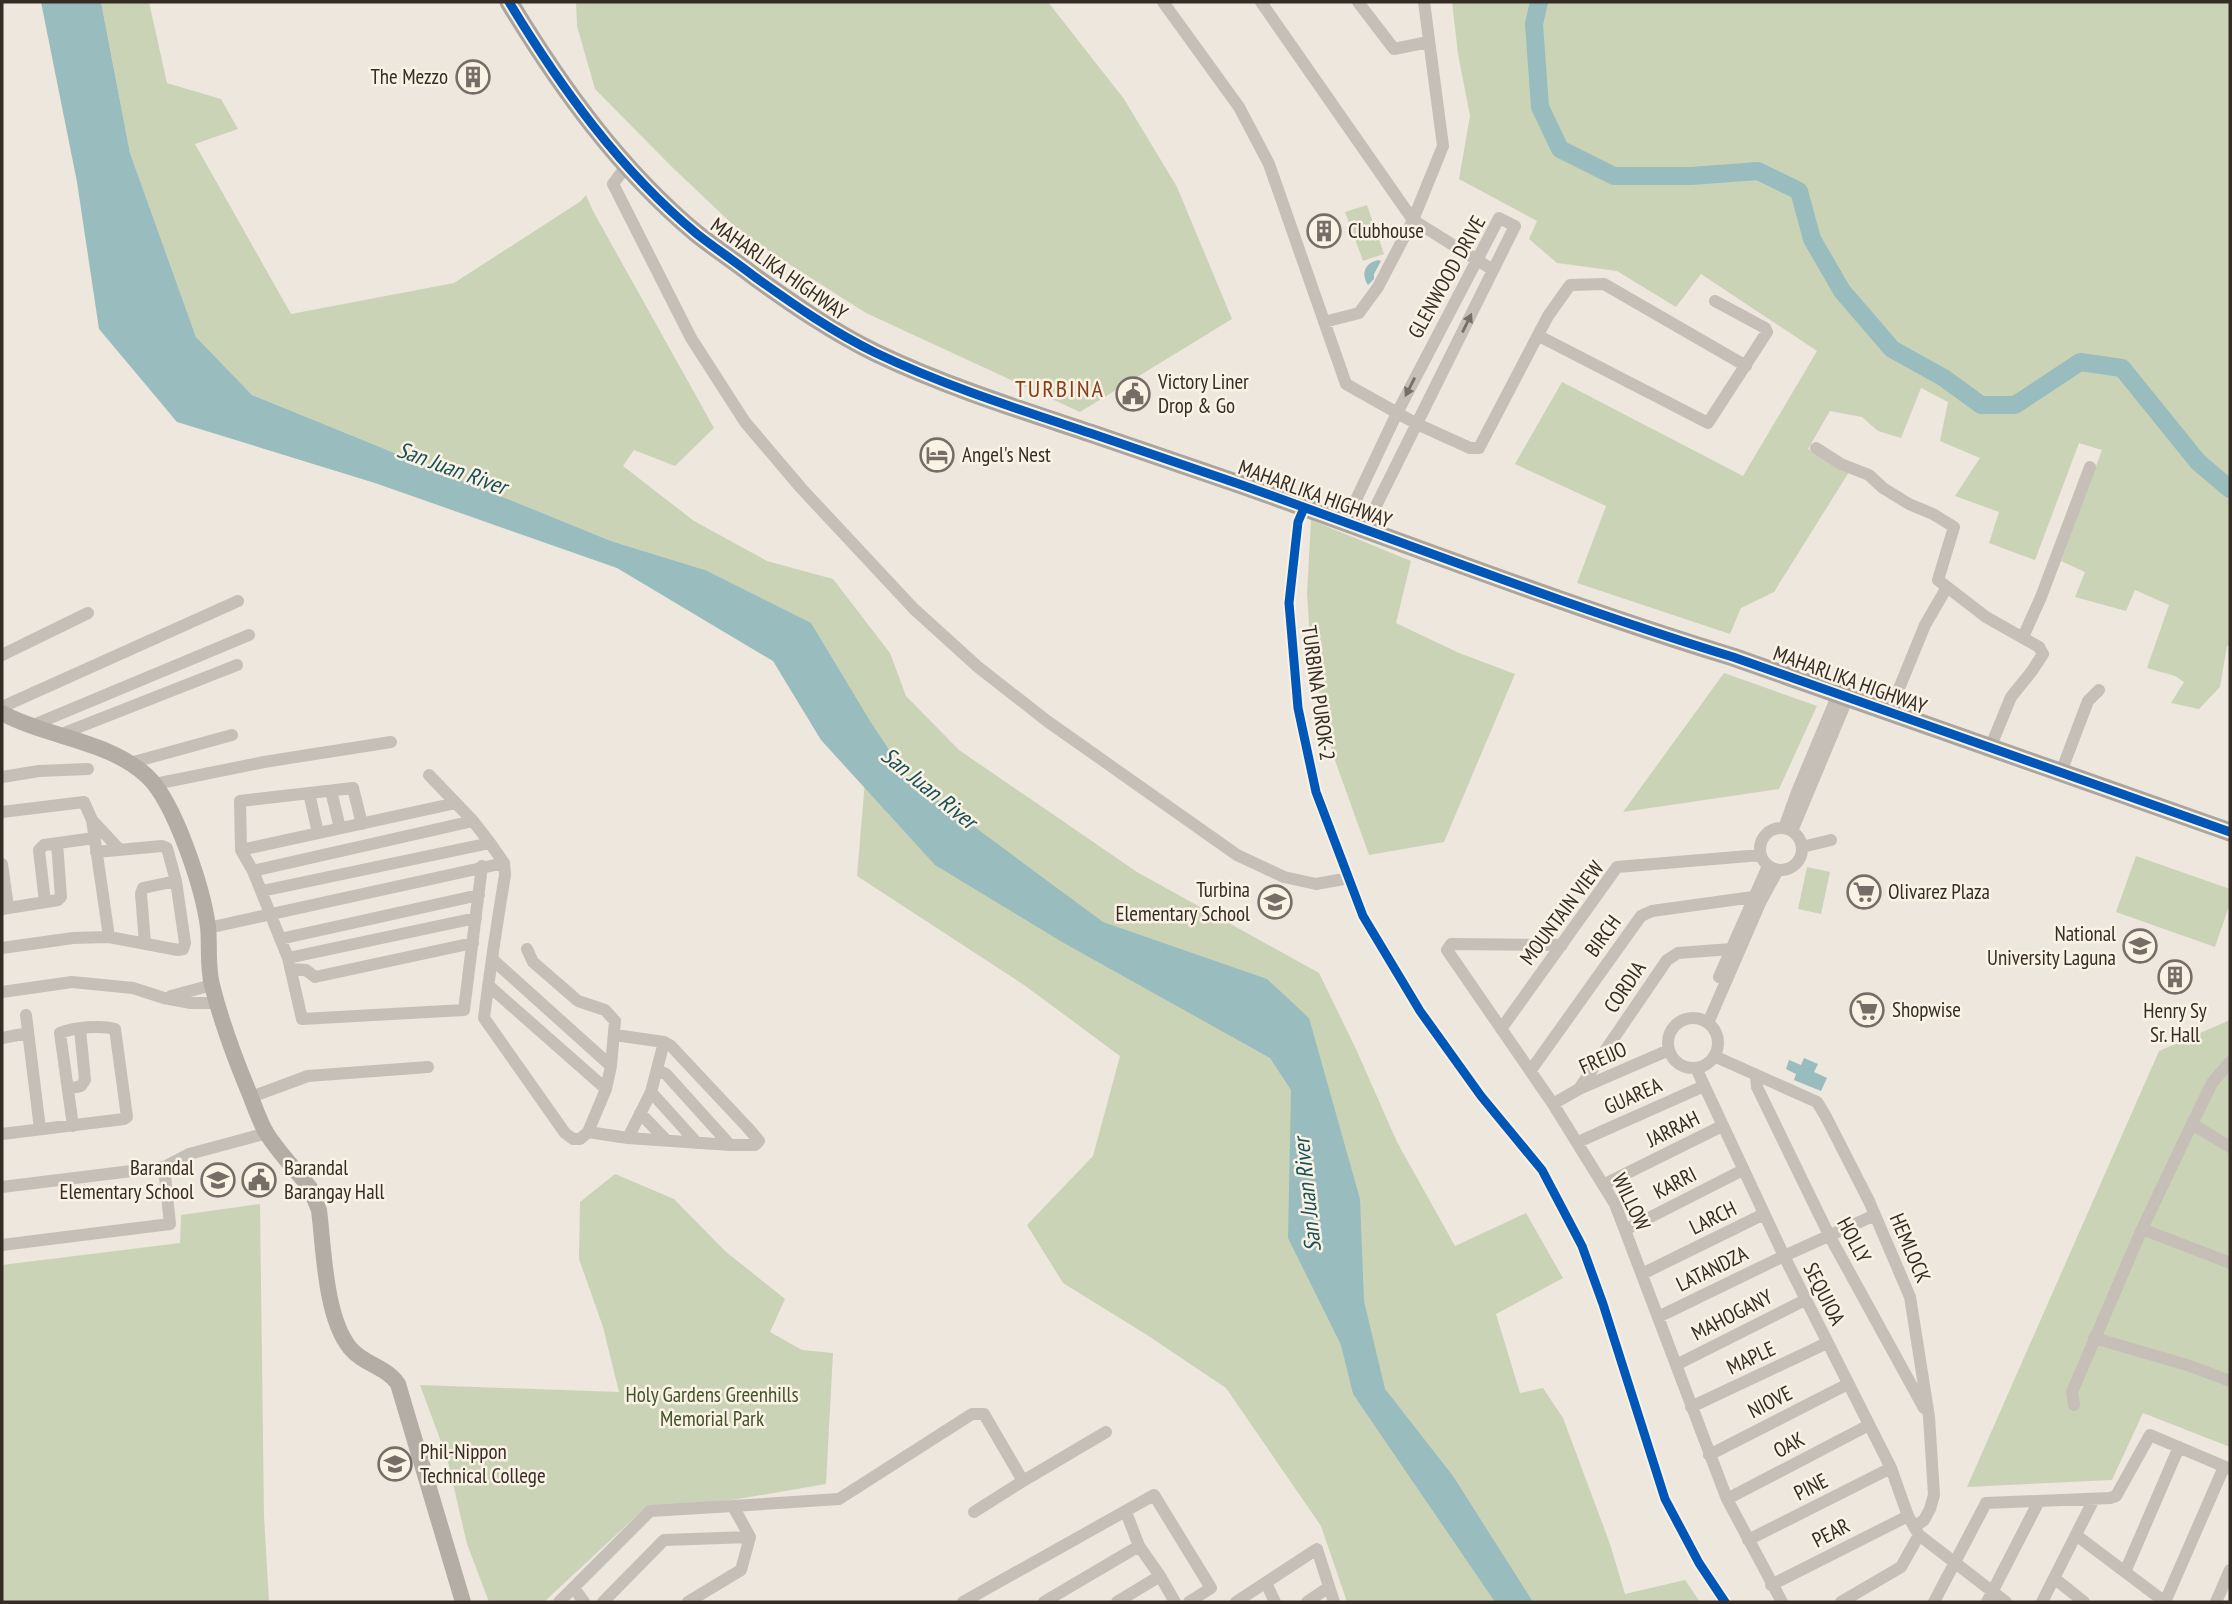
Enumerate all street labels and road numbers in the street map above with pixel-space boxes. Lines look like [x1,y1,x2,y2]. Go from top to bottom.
street label: MAHARLIKA HIGHWAY [705,211,853,326]
street label: GLENWOOD DRIVE [1402,211,1491,343]
street label: MAHARLIKA HIGHWAY [1235,453,1396,534]
street label: TURBINA PUROK-2 [1296,624,1341,762]
street label: MAHARLIKA HIGHWAY [1770,639,1931,720]
street label: MOUNTAIN VIEW [1514,855,1609,970]
street label: BIRCH [1578,910,1627,962]
street label: CORDIA [1598,956,1652,1018]
street label: FREIJO [1575,1035,1631,1080]
street label: GUAREA [1600,1071,1666,1120]
street label: JARRAH [1641,1104,1704,1153]
street label: KARRI [1649,1160,1701,1205]
street label: WILLOW [1606,1169,1657,1235]
street label: LARCH [1685,1195,1741,1240]
street label: HEMLOCK [1884,1209,1937,1287]
street label: HOLLY [1831,1212,1878,1268]
street label: LATANDZA [1671,1240,1752,1297]
street label: SEQUIOA [1797,1258,1852,1330]
street label: MAHOGANY [1687,1283,1777,1346]
street label: MAPLE [1722,1335,1779,1380]
street label: NIOVE [1743,1379,1796,1424]
street label: OAK [1769,1425,1809,1464]
street label: PINE [1789,1467,1832,1506]
street label: PEAR [1807,1512,1854,1553]

